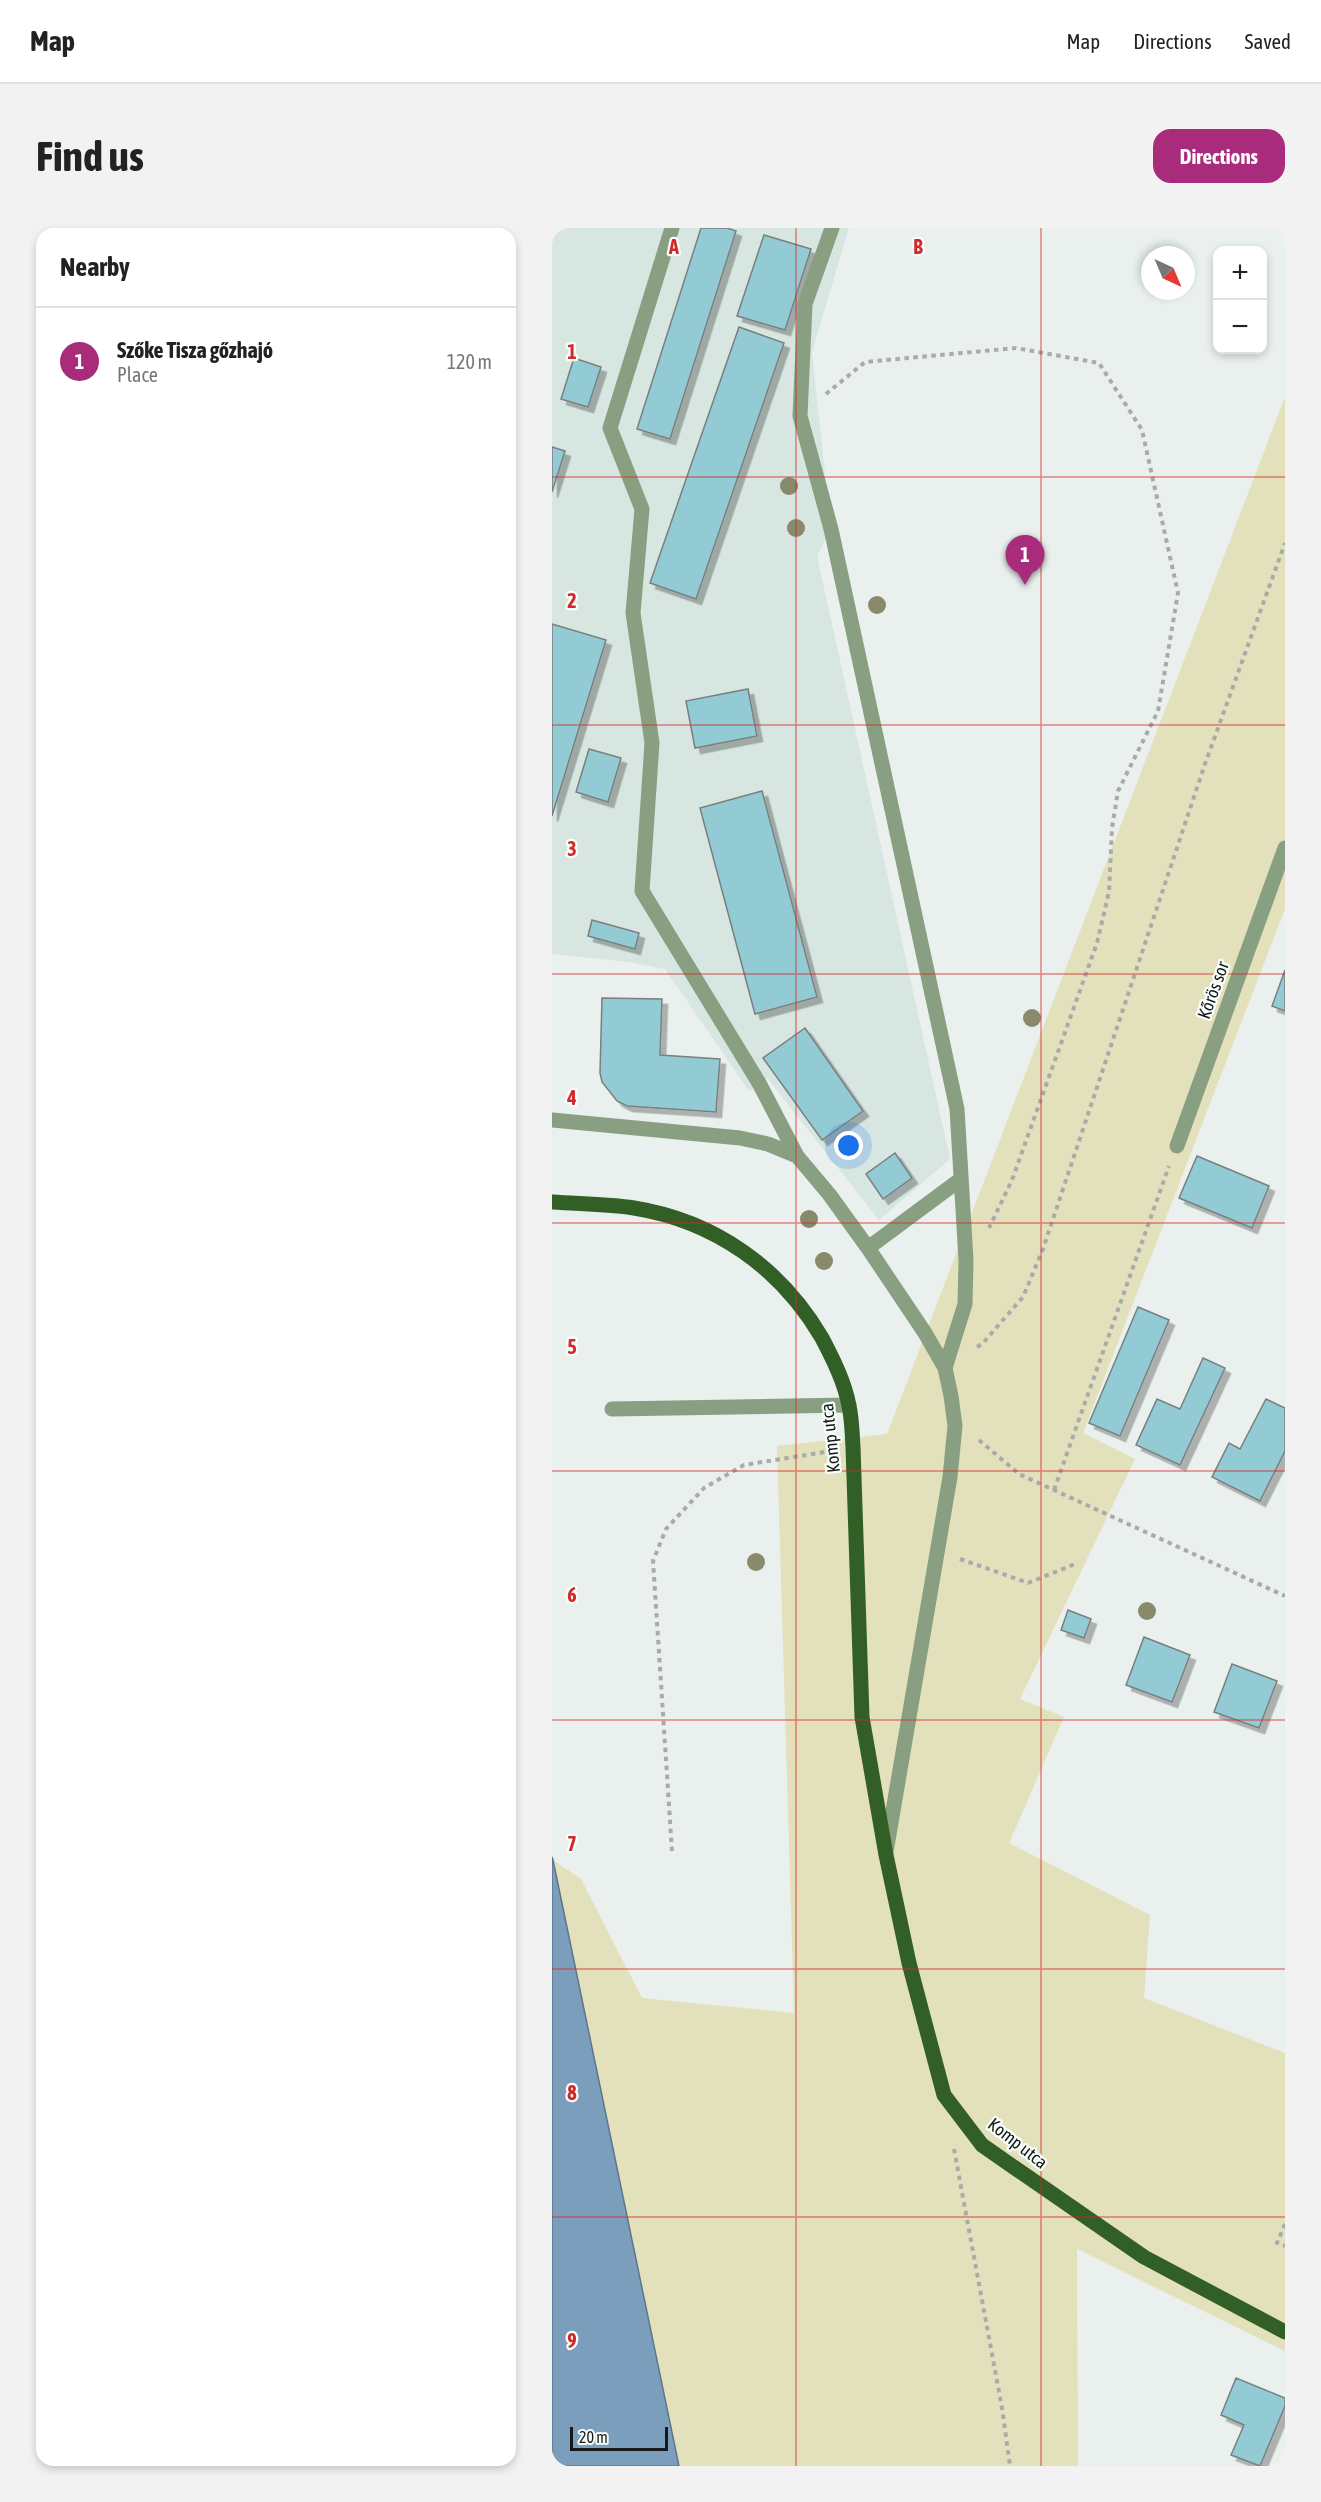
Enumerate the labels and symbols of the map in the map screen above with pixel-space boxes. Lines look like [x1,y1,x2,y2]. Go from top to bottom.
text: A [668,235,679,258]
text: B [913,235,923,258]
north arrow [1141,246,1195,300]
text: 1 [567,340,577,363]
pin: 1 [1006,536,1044,585]
text: 2 [567,589,577,612]
text: 3 [567,837,577,860]
street label: Kőrös sor [1193,958,1233,1022]
text: 4 [566,1086,577,1109]
your location [834,1131,863,1160]
text: 5 [567,1335,577,1358]
street label: Komp utca [816,1402,844,1474]
text: 6 [567,1583,577,1606]
text: 7 [567,1832,577,1855]
text: 8 [567,2081,577,2104]
street label: Komp utca [984,2113,1052,2173]
text: 9 [567,2329,577,2352]
scale bar [570,2424,668,2452]

